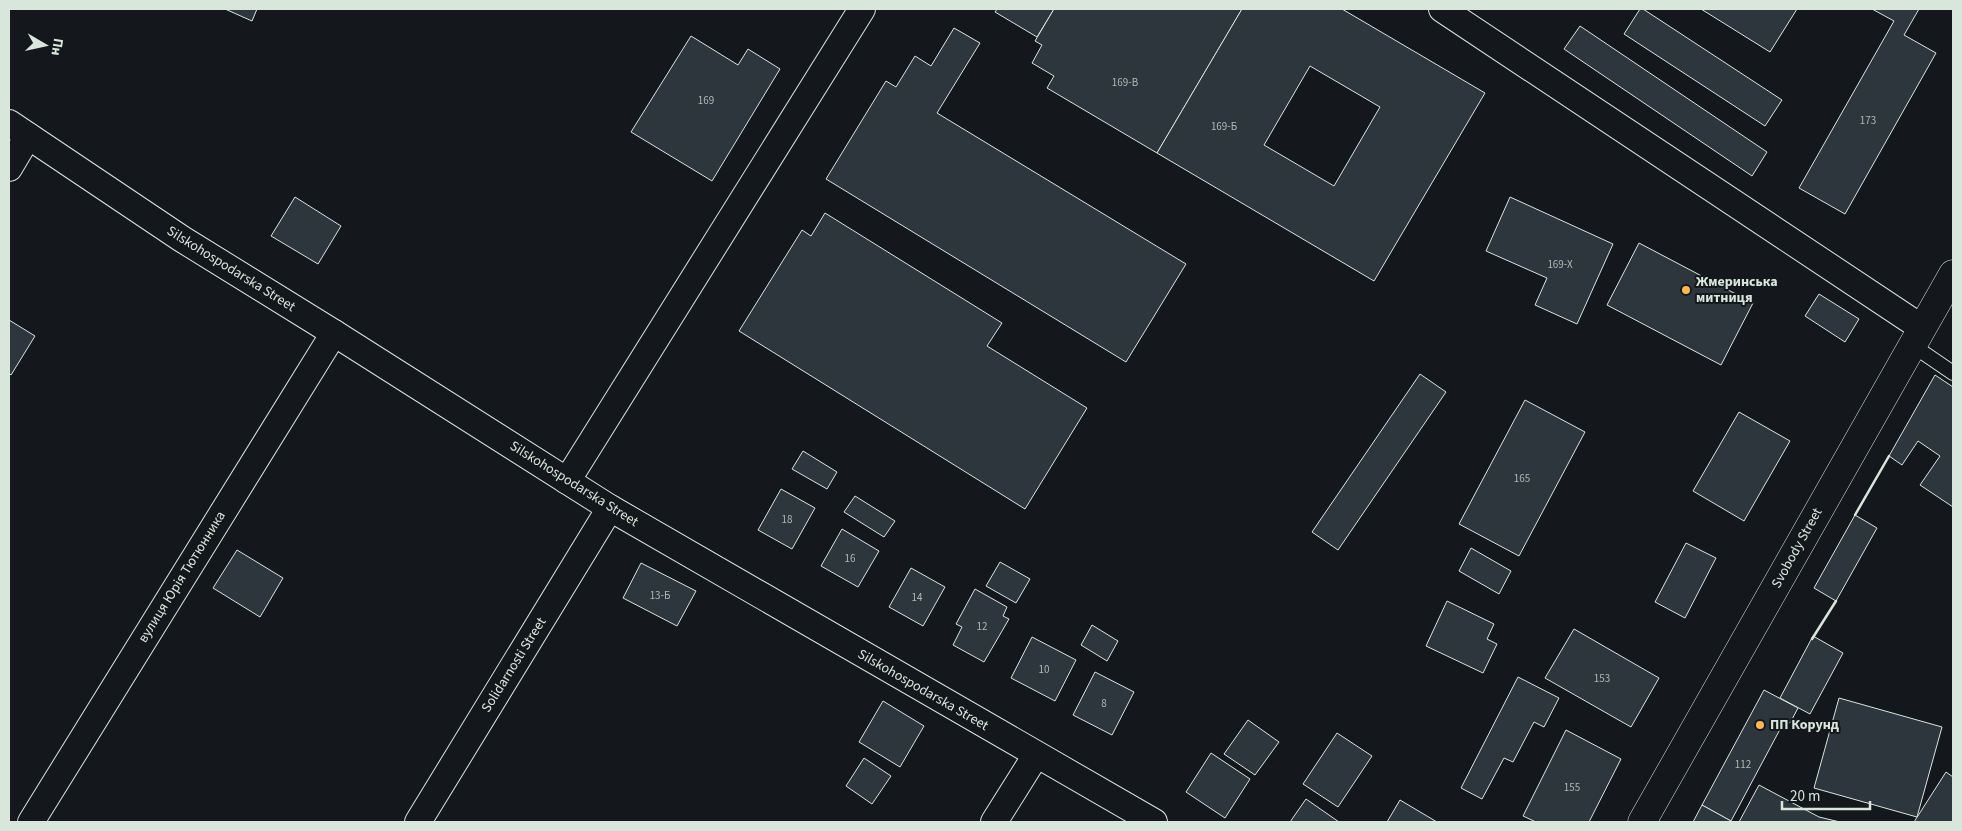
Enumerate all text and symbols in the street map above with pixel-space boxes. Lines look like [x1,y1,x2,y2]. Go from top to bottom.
north arrow [20,20,70,70]
text: Пн [46,37,68,57]
house number: 169-В [1112,75,1139,90]
house number: 169 [698,93,714,108]
house number: 173 [1860,113,1876,128]
house number: 169-Б [1211,119,1237,134]
street label: Silskohospodarska Street [163,221,299,317]
house number: 169-Х [1547,257,1573,272]
place label: Жмеринська митниця [1696,272,1778,308]
marker: Жмеринська митниця [1680,284,1692,296]
street label: Silskohospodarska Street [506,436,642,532]
house number: 165 [1514,471,1530,486]
street label: Svobody Street [1767,504,1827,592]
street label: вулиця Юрія Тютюнника [133,507,231,647]
house number: 18 [782,512,793,527]
house number: 16 [845,551,856,566]
house number: 13-Б [650,588,670,603]
house number: 14 [912,590,923,605]
street label: Solidarnosti Street [477,613,551,716]
house number: 12 [977,619,987,634]
street label: Silskohospodarska Street [854,644,992,736]
house number: 10 [1039,662,1049,677]
house number: 153 [1594,671,1610,686]
house number: 8 [1101,696,1107,711]
place label: ПП Корунд [1770,715,1840,735]
marker: ПП Корунд [1754,719,1766,731]
house number: 112 [1735,757,1751,772]
scale bar [1782,778,1870,810]
house number: 155 [1564,780,1580,795]
text: 20 m [1790,786,1820,807]

